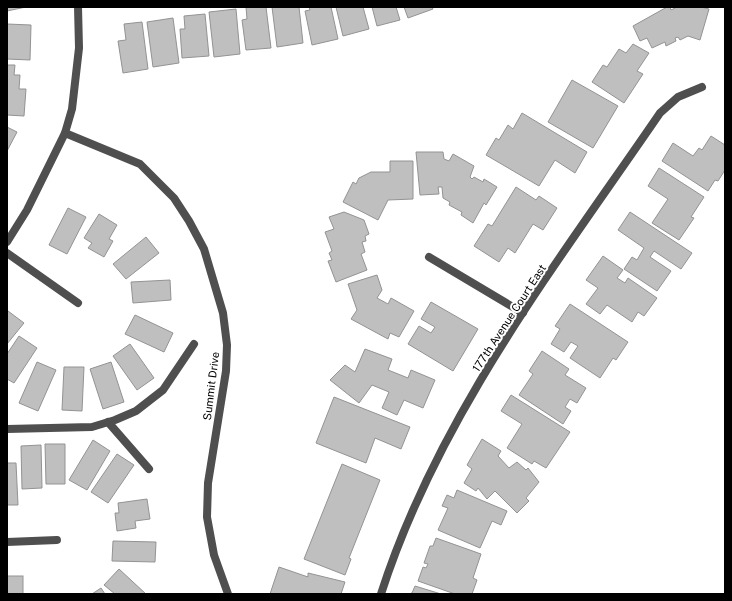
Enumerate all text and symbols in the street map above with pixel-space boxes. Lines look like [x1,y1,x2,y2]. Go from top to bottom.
street label: 177th Avenue Court East [470,262,548,374]
street label: Summit Drive [201,351,221,421]

